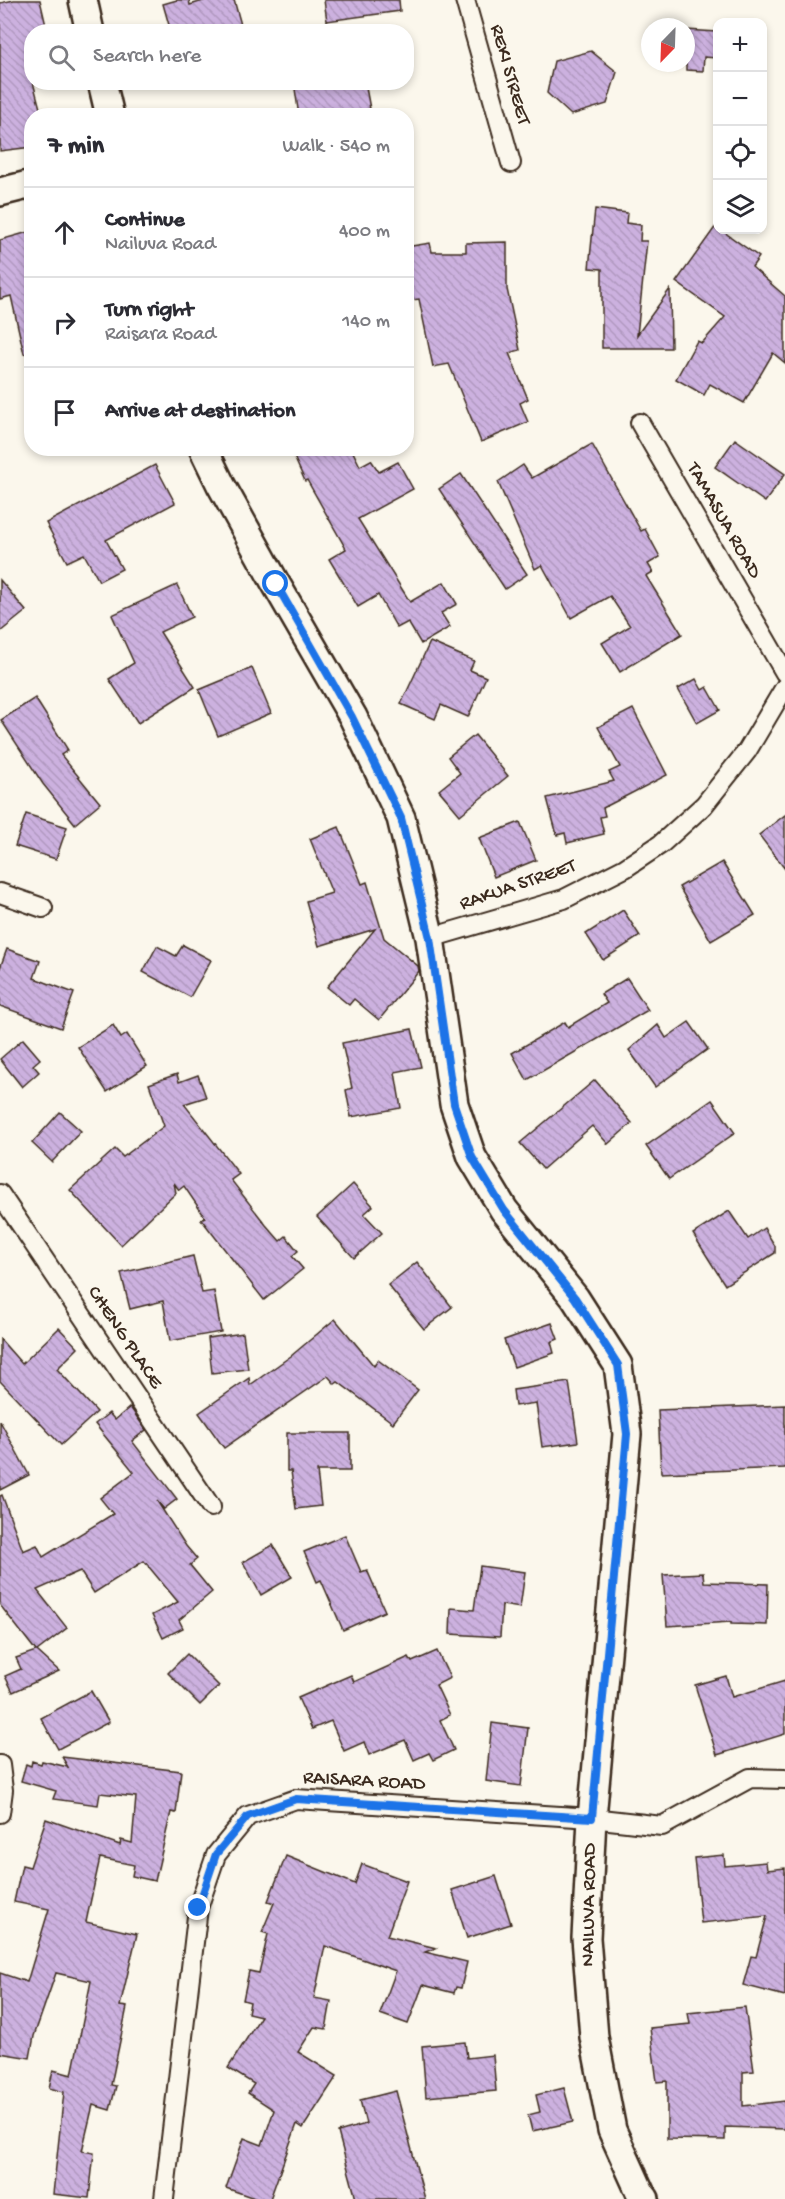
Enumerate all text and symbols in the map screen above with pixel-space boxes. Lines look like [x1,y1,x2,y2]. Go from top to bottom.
north arrow [641,18,695,72]
map controls [713,18,767,234]
button: + [713,18,767,72]
street label: REKI STREET [484,22,535,129]
search box [24,24,414,90]
icon: search [45,41,78,74]
text: Search here [93,44,201,70]
button: − [713,72,767,126]
button: locate [713,126,767,180]
text: 7 min [48,132,104,163]
text: Walk · 540 m [283,136,390,159]
button: layers [713,180,767,234]
text: Continue [105,208,185,234]
icon: ahead [48,216,81,249]
text: 400 m [339,221,390,244]
text: Nailuva Road [105,234,216,257]
text: Turn right [105,298,193,324]
icon: right [48,306,81,339]
text: 140 m [342,311,390,334]
text: Raisara Road [105,324,216,347]
icon: arrive [48,396,81,429]
text: Arrive at destination [105,399,295,425]
street label: TAMASUA ROAD [680,458,766,584]
route start [262,570,288,596]
street label: RAKUA STREET [457,855,580,917]
street label: CHENG PLACE [81,1282,168,1395]
street label: RAISARA ROAD [302,1767,427,1797]
street label: NAILUVA ROAD [577,1842,603,1967]
route end [184,1894,210,1920]

